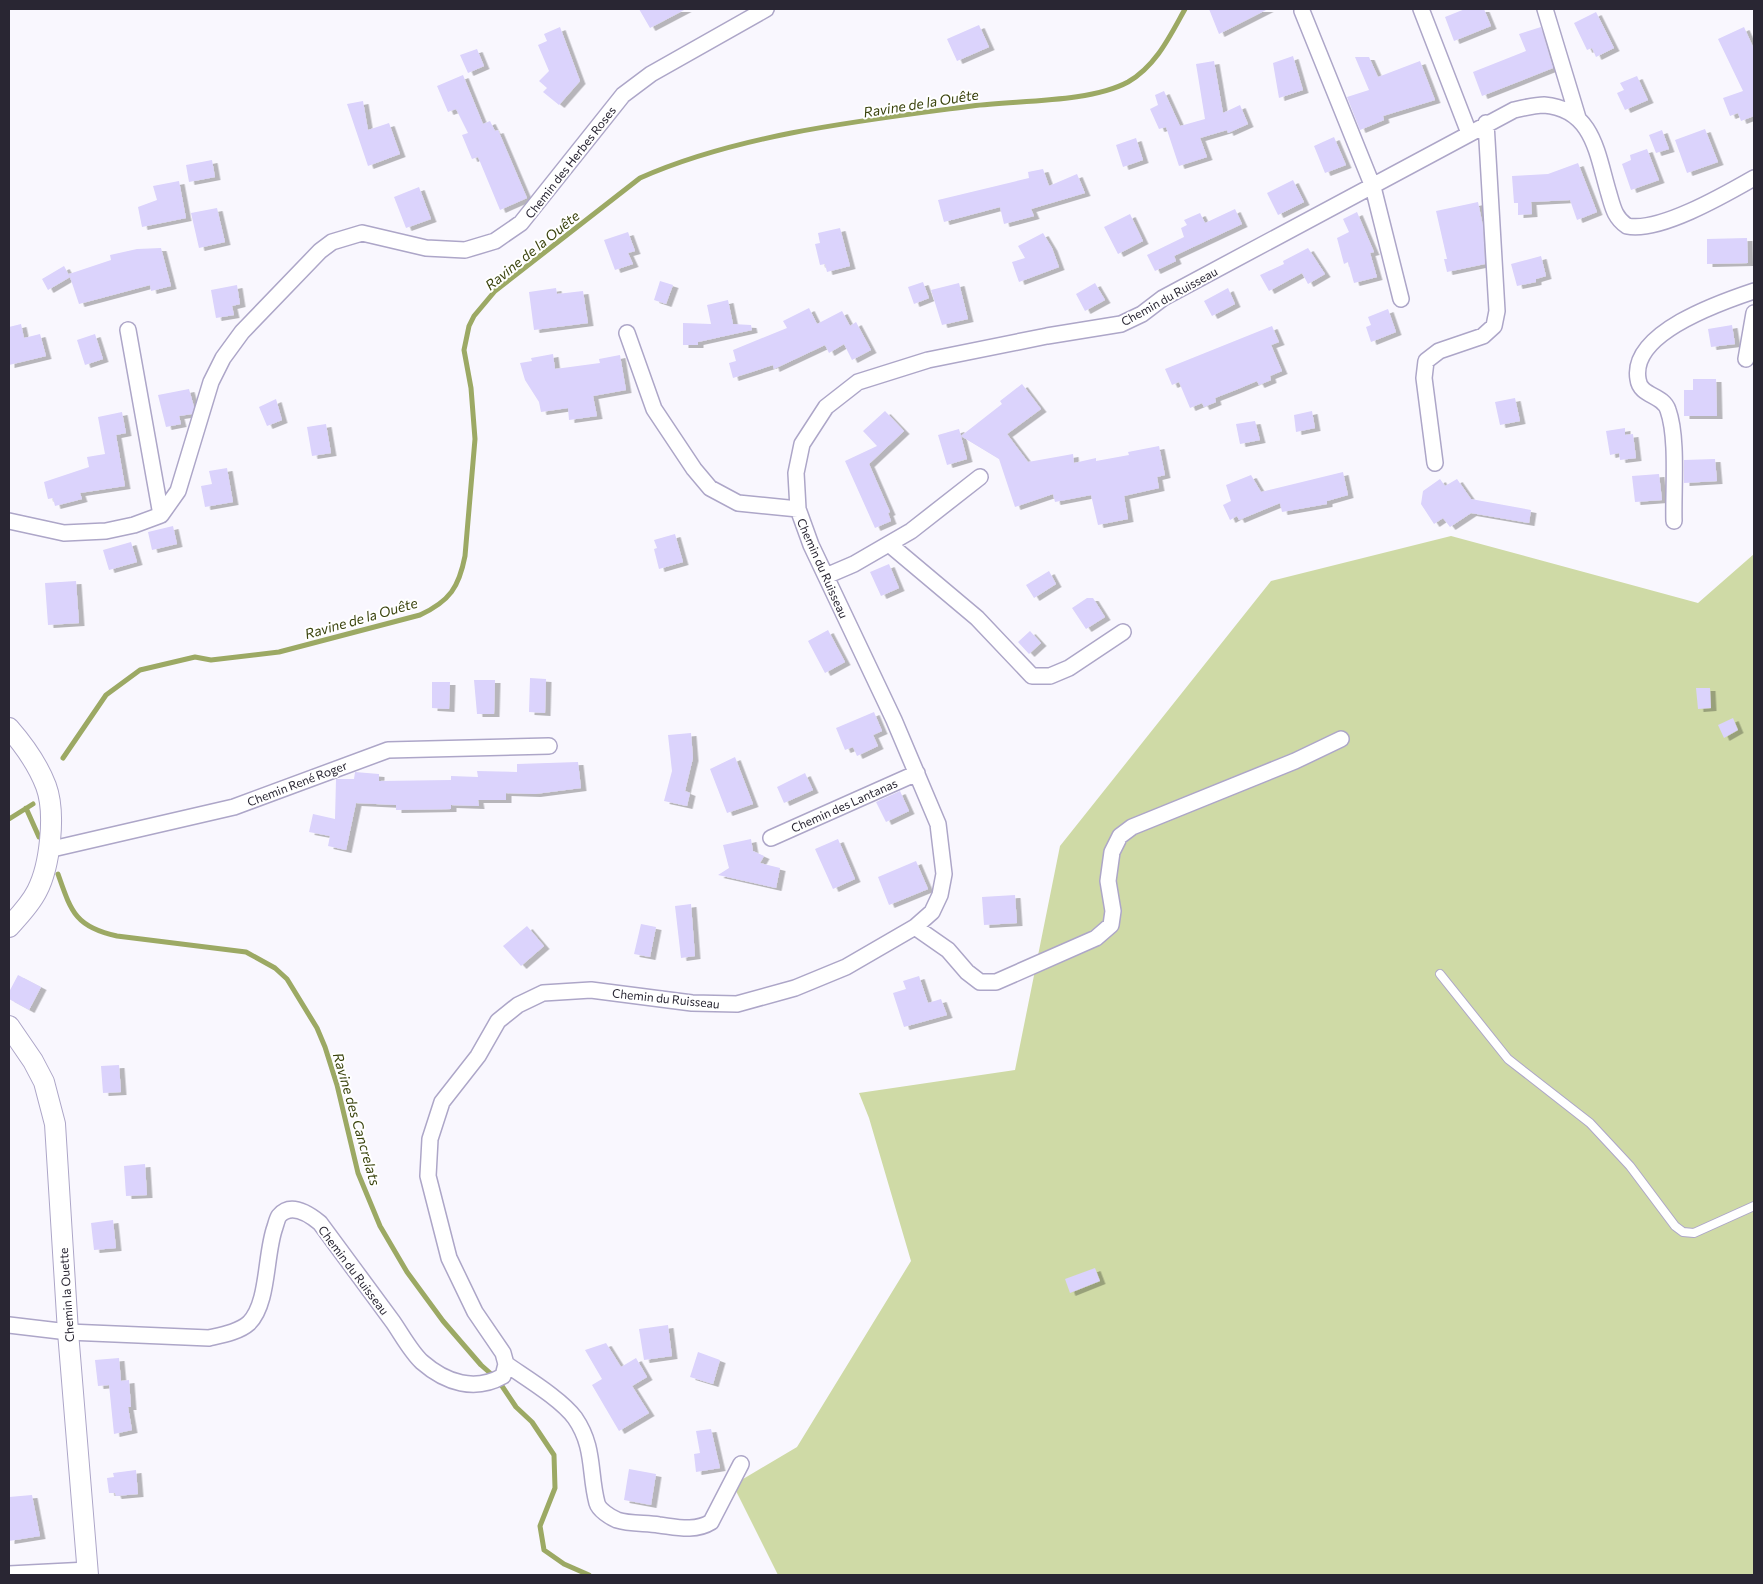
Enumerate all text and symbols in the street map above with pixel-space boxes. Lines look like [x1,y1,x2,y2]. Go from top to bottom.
water label: Ravine de la Ouête [862,85,980,121]
street label: Chemin des Herbes Roses [522,103,618,221]
water label: Ravine de la Ouête [481,206,583,293]
street label: Chemin du Ruisseau [1118,264,1220,328]
street label: Chemin du Ruisseau [795,516,851,620]
water label: Ravine de la Ouête [303,594,420,642]
street label: Chemin René Roger [245,757,349,809]
street label: Chemin des Lantanas [789,775,899,835]
street label: Chemin du Ruisseau [612,985,720,1011]
water label: Ravine des Cancrelats [330,1051,384,1187]
street label: Chemin du Ruisseau [316,1223,392,1317]
street label: Chemin la Ouette [56,1247,76,1343]

